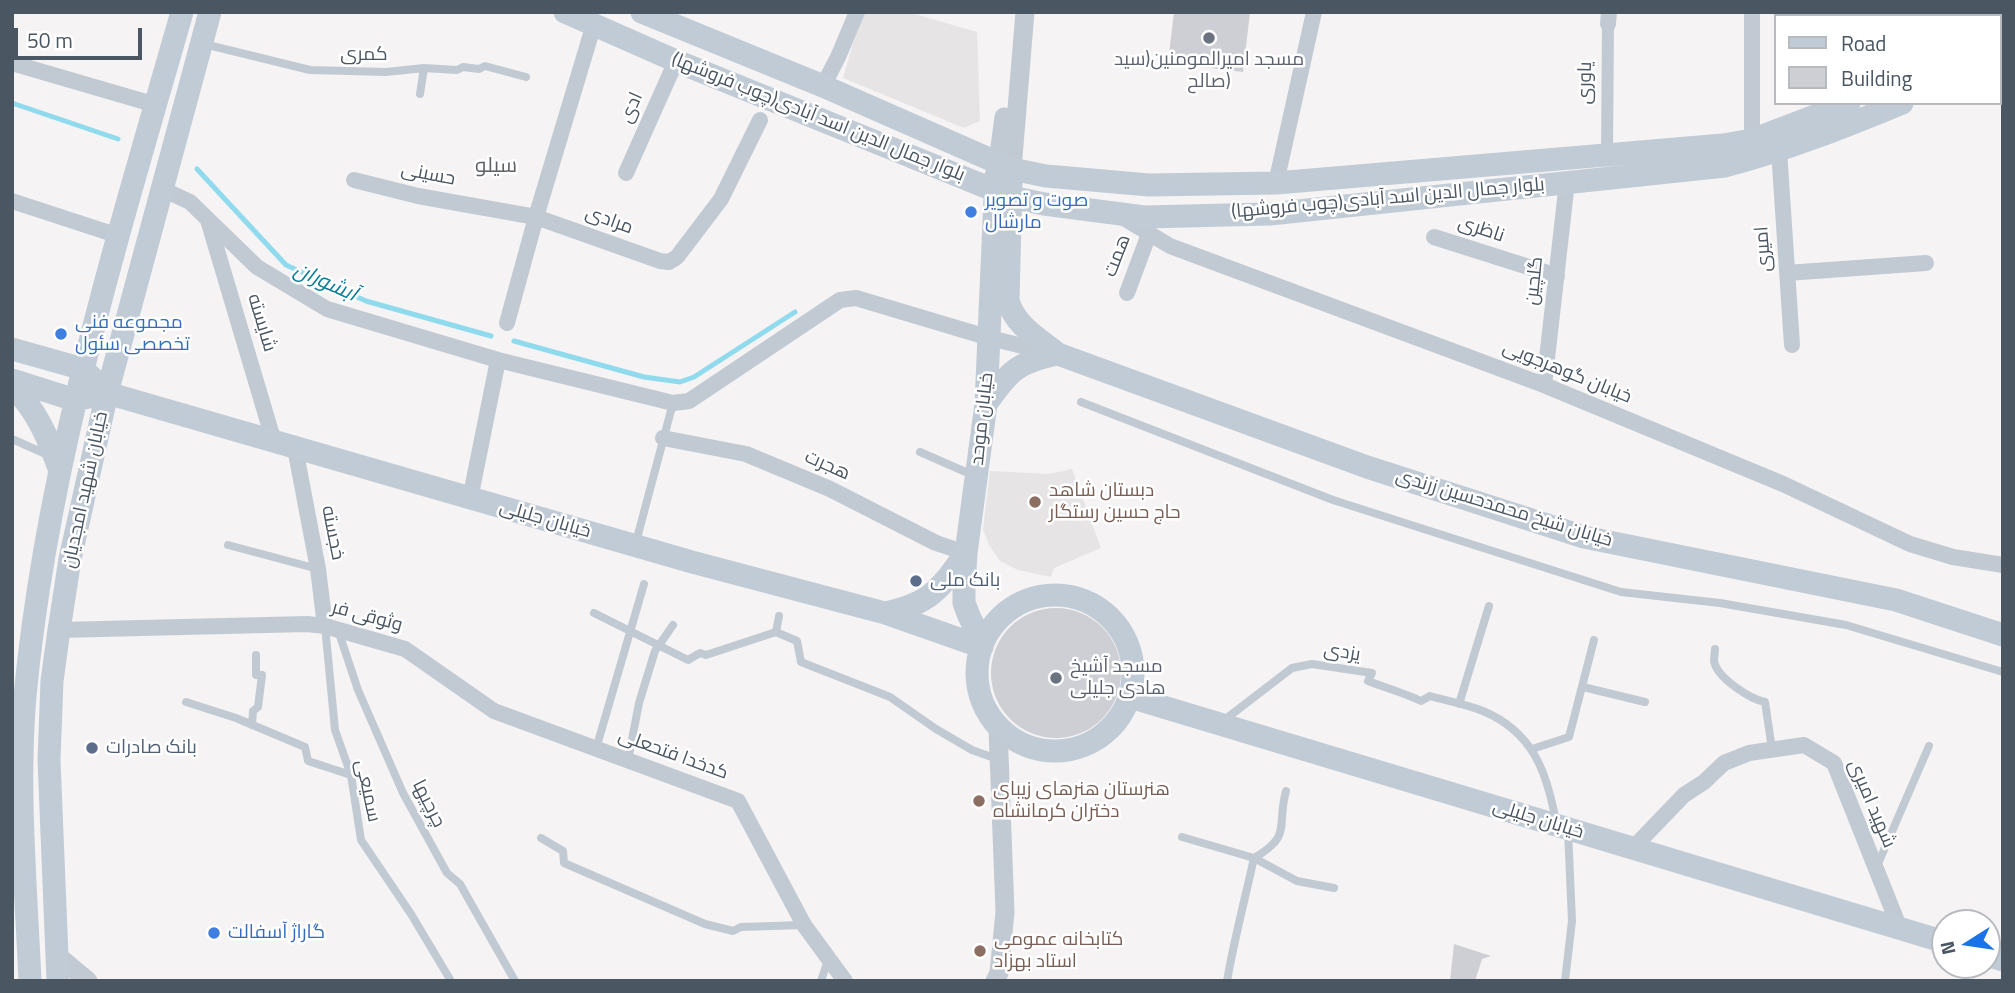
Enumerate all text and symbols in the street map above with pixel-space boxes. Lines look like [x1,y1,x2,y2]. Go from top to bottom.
scale bar [18,14,145,58]
legend [1773,14,2001,105]
text: 50 m [27,24,73,56]
text: Road [1841,27,1886,59]
marker: مسجد امیرالمومنین(سید صالح) [1201,30,1217,46]
street label: کمری [340,44,388,66]
street label: بلوار جمال الدین اسد آبادی(چوب فروشها) [668,49,968,187]
place label: مسجد امیرالمومنین(سید صالح) [1114,49,1304,93]
street label: یاوری [1574,61,1598,105]
text: Building [1841,62,1912,94]
street label: ادی [615,89,649,127]
district label: سیلو [475,154,517,180]
street label: حسینی [399,159,457,191]
street label: بلوار جمال الدین اسد آبادی(چوب فروشها) [1230,174,1546,224]
place label: صوت و تصویر مارشال [985,190,1088,234]
street label: مرادی [582,202,636,240]
marker: صوت و تصویر مارشال [963,204,979,220]
street label: ناظری [1455,212,1507,248]
street label: امیری [1751,225,1777,273]
street label: همت [1100,232,1136,280]
street label: گلچین [1521,255,1549,307]
water label: آبشوران [289,258,361,308]
street label: شایسته [241,291,281,355]
place label: مجموعه فنی تخصصی سئول [75,312,190,356]
marker: مجموعه فنی تخصصی سئول [53,326,69,342]
street label: خیابان گوهرجویی [1499,337,1635,409]
street label: خیابان موحد [967,371,999,467]
street label: خیابان شهید امجدیان [58,410,114,570]
street label: هجرت [801,446,853,486]
street label: خیابان شیخ محمدحسین زرندی [1393,465,1615,553]
place label: دبستان شاهد حاج حسین رستگار [1049,480,1181,524]
marker: دبستان شاهد حاج حسین رستگار [1027,494,1043,510]
street label: خیابان جلیلی [497,496,593,544]
street label: خجسته [316,504,348,562]
place label: بانک ملی [930,570,1000,592]
marker: بانک ملی [908,573,924,589]
street label: وثوقی فر [329,597,405,637]
street label: یزدی [1322,639,1362,667]
place label: مسجد آشیخ هادی جلیلی [1070,656,1166,700]
marker: مسجد آشیخ هادی جلیلی [1048,670,1064,686]
street label: کدخدا فتحعلی [615,725,731,785]
place label: بانک صادرات [106,737,197,759]
marker: بانک صادرات [84,740,100,756]
street label: شهید امیری [1842,756,1900,852]
street label: سمیعی [349,758,385,824]
street label: چرچیها [406,776,450,832]
place label: هنرستان هنرهای زیبای دختران کرمانشاه [993,779,1170,823]
marker: هنرستان هنرهای زیبای دختران کرمانشاه [971,793,987,809]
street label: خیابان جلیلی [1490,795,1586,845]
north arrow [1931,909,2001,979]
place label: گاراژ آسفالت [228,922,325,944]
marker: گاراژ آسفالت [206,925,222,941]
place label: کتابخانه عمومی استاد بهزاد [994,929,1123,973]
text: N [1931,939,1962,958]
marker: کتابخانه عمومی استاد بهزاد [972,943,988,959]

